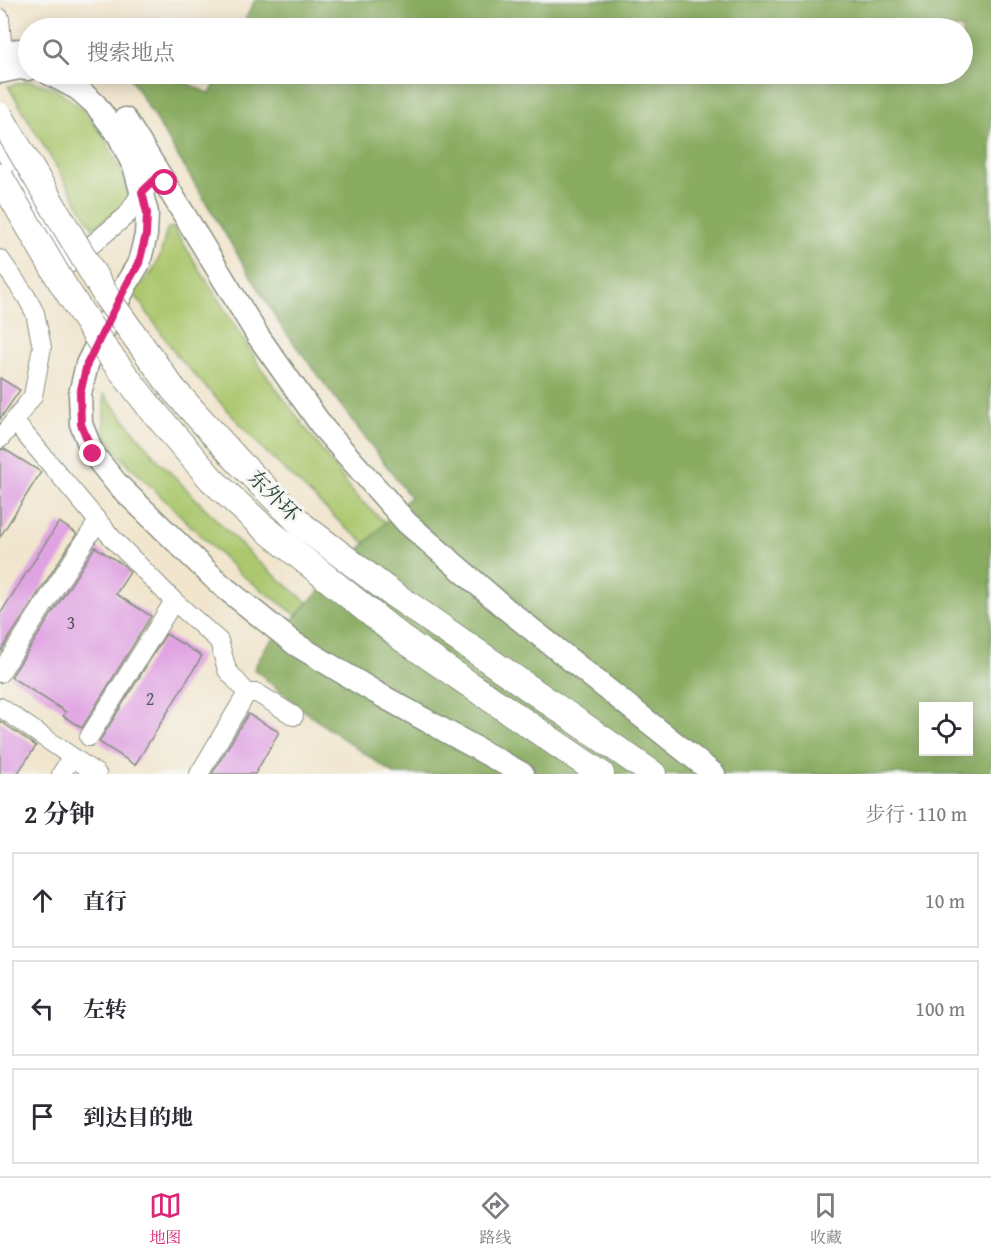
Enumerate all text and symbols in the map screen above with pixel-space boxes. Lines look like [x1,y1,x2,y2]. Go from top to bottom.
search box [18,18,973,84]
icon: search [39,35,72,68]
text: 搜索地点 [87,36,175,68]
route start [151,169,177,195]
route end [79,440,105,466]
street label: 东外环 [241,462,308,529]
house number: 3 [67,609,75,636]
house number: 2 [146,685,154,712]
map controls [919,702,973,756]
button: locate [919,702,973,756]
text: 2 分钟 [24,794,95,833]
text: 步行 · 110 m [865,799,967,828]
icon: ahead [26,884,59,917]
text: 直行 [83,885,127,917]
text: 10 m [925,886,965,915]
icon: left [26,992,59,1025]
text: 左转 [83,993,127,1025]
text: 100 m [915,994,965,1023]
icon: arrive [26,1100,59,1133]
text: 到达目的地 [83,1101,193,1133]
tab: 地图 [149,1189,182,1249]
tab: 路线 [479,1189,512,1249]
tab: 收藏 [809,1189,842,1249]

